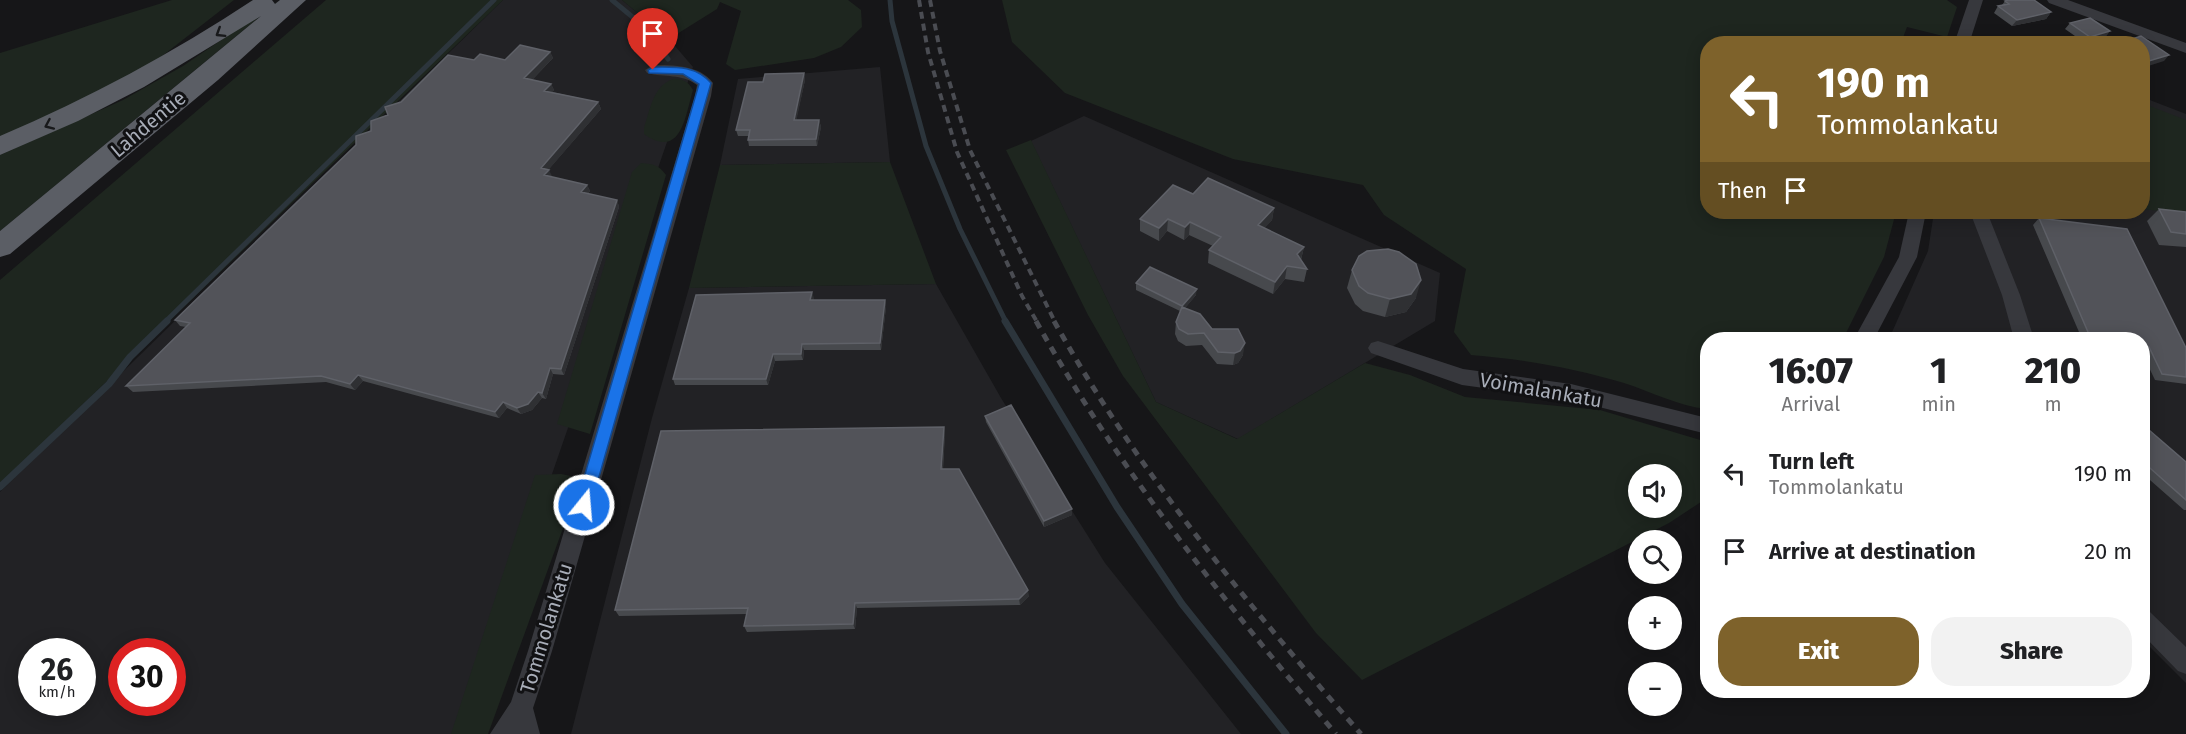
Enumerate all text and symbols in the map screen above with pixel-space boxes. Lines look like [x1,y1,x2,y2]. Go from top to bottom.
pin [627,8,678,70]
icon: arrive [636,17,669,50]
one-way arrow [216,25,226,37]
text: 190 m [1817,58,1930,108]
icon: left [1718,60,1796,138]
street label: Lahdentie [106,86,190,162]
text: Tommolankatu [1817,109,1999,141]
one-way arrow [44,118,55,130]
icon: arrive [1779,174,1812,207]
text: Then [1718,177,1767,204]
text: 16:07 [1769,349,1853,393]
text: 1 [1930,349,1947,393]
text: 210 [2025,349,2081,393]
street label: Voimalankatu [1478,367,1604,413]
text: Arrival [1781,392,1840,416]
text: min [1922,392,1956,416]
text: m [2044,392,2062,416]
text: Turn left [1769,448,1854,475]
icon: left [1718,457,1751,490]
text: 190 m [2074,460,2132,487]
map controls [1628,464,1682,716]
button: sound [1628,464,1682,518]
position arrow [552,473,616,537]
text: Tommolankatu [1769,475,1904,499]
button: search [1628,530,1682,584]
icon: arrive [1718,535,1751,568]
text: Arrive at destination [1769,538,1976,565]
text: 20 m [2084,538,2132,565]
street label: Tommolankatu [515,560,577,696]
button: + [1628,596,1682,650]
button: Exit [1718,617,1919,686]
button: Share [1931,617,2132,686]
speed limit sign: 30 [108,638,186,716]
text: 26 [41,652,73,688]
button: − [1628,662,1682,716]
text: km/h [38,683,76,701]

